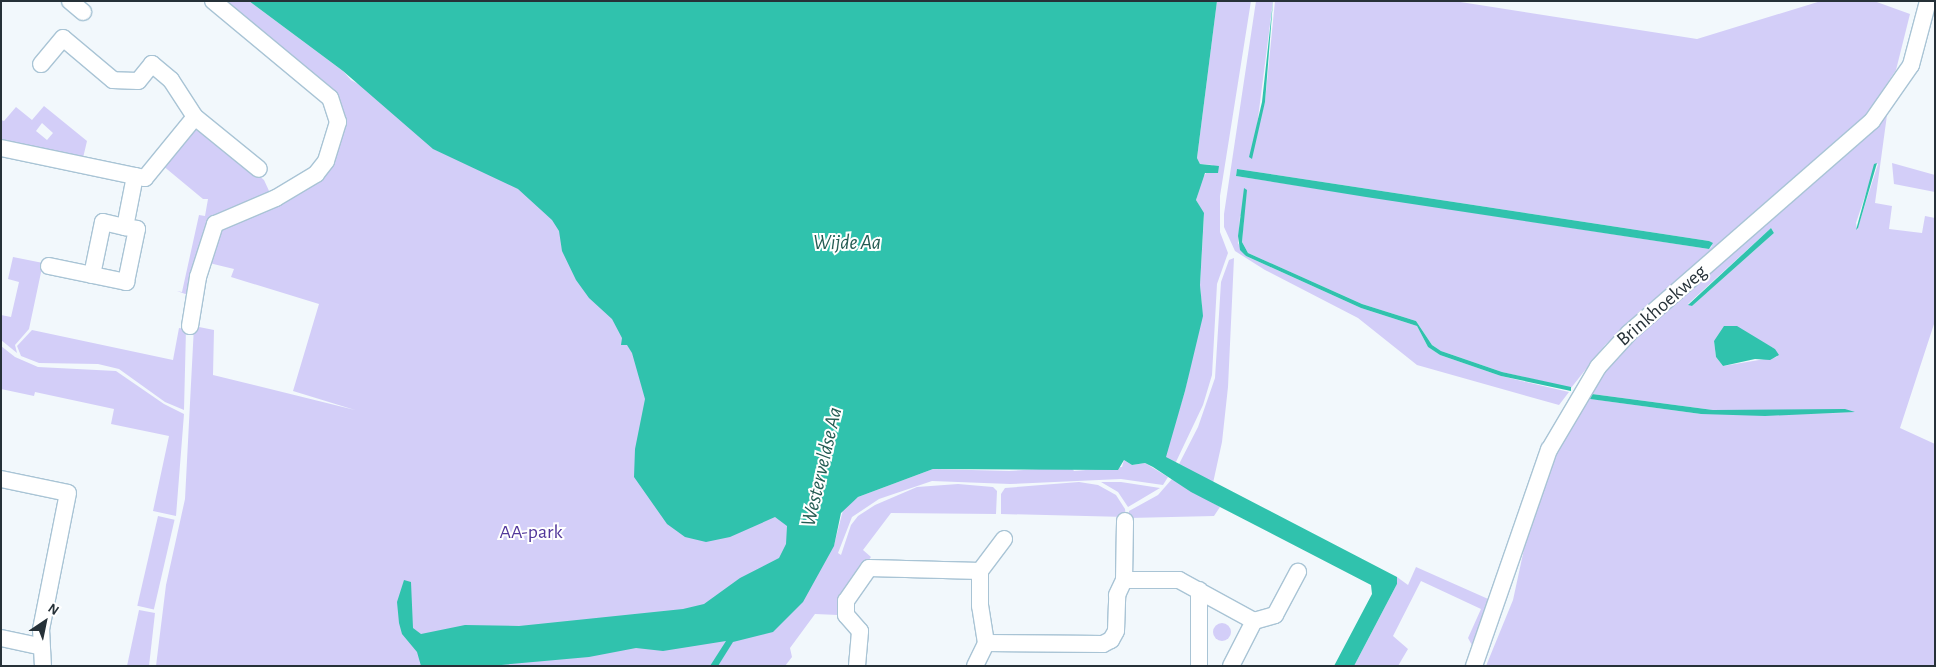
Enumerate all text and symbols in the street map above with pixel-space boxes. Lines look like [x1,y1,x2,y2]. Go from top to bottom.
water label: Wijde Aa [813,230,881,256]
street label: Brinkhoekweg [1612,260,1712,352]
water label: Westerveldse Aa [796,405,848,529]
park label: AA-park [499,520,563,544]
north arrow [20,597,70,647]
text: N [45,601,61,618]

